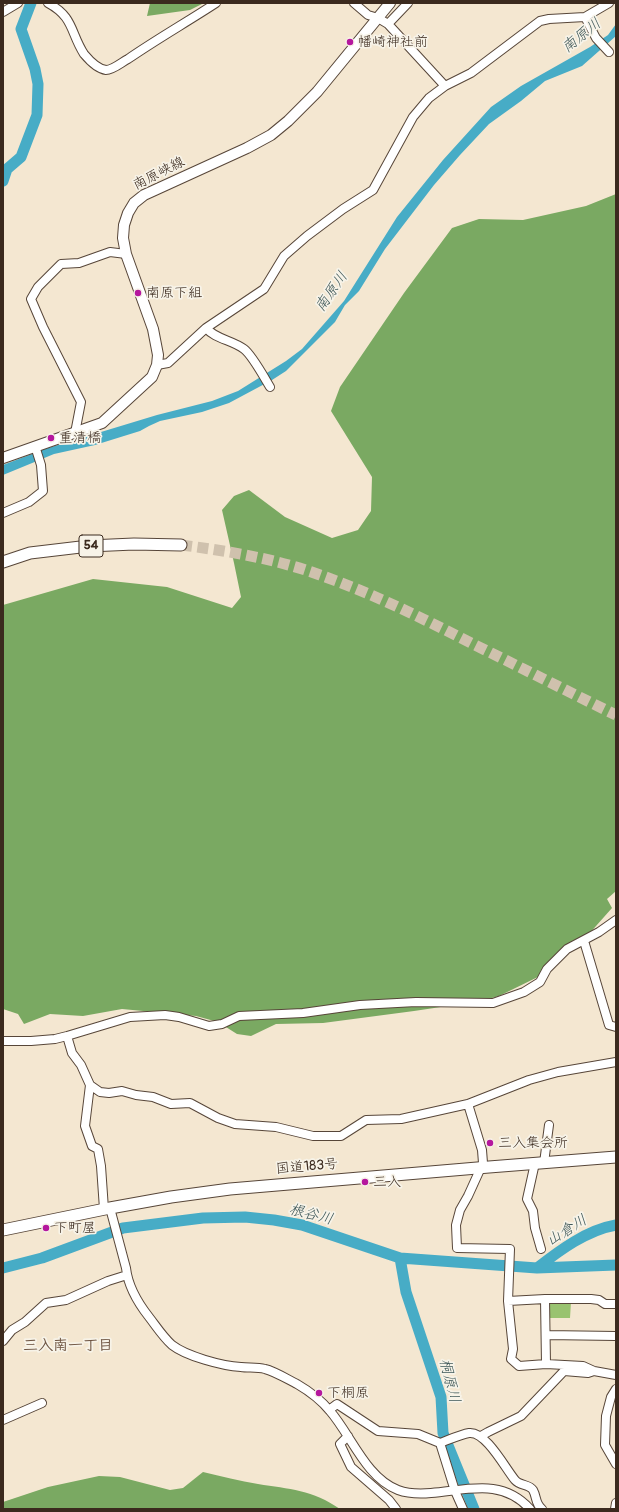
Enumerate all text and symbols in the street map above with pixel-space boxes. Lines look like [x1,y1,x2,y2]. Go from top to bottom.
water label: 南原川 [559,15,605,57]
place label: 幡崎神社前 [358,34,428,50]
marker: 幡崎神社前 [345,37,355,47]
street label: 南原峡線 [130,154,188,194]
water label: 南原川 [312,268,352,316]
place label: 南原下組 [146,285,202,301]
marker: 南原下組 [133,288,143,298]
place label: 重清橋 [59,430,101,446]
marker: 重清橋 [46,433,56,443]
road number: 54 [79,535,103,557]
place label: 三入集会所 [498,1135,568,1151]
marker: 三入集会所 [485,1138,495,1148]
street label: 国道183号 [275,1156,339,1178]
place label: 三入 [373,1174,401,1190]
marker: 三入 [360,1177,370,1187]
water label: 根谷川 [287,1201,335,1229]
water label: 山倉川 [543,1211,591,1251]
place label: 下町屋 [54,1220,96,1236]
marker: 下町屋 [41,1223,51,1233]
district label: 三入南一丁目 [23,1337,113,1355]
water label: 桐原川 [435,1357,463,1405]
place label: 下桐原 [327,1385,369,1401]
marker: 下桐原 [314,1388,324,1398]

